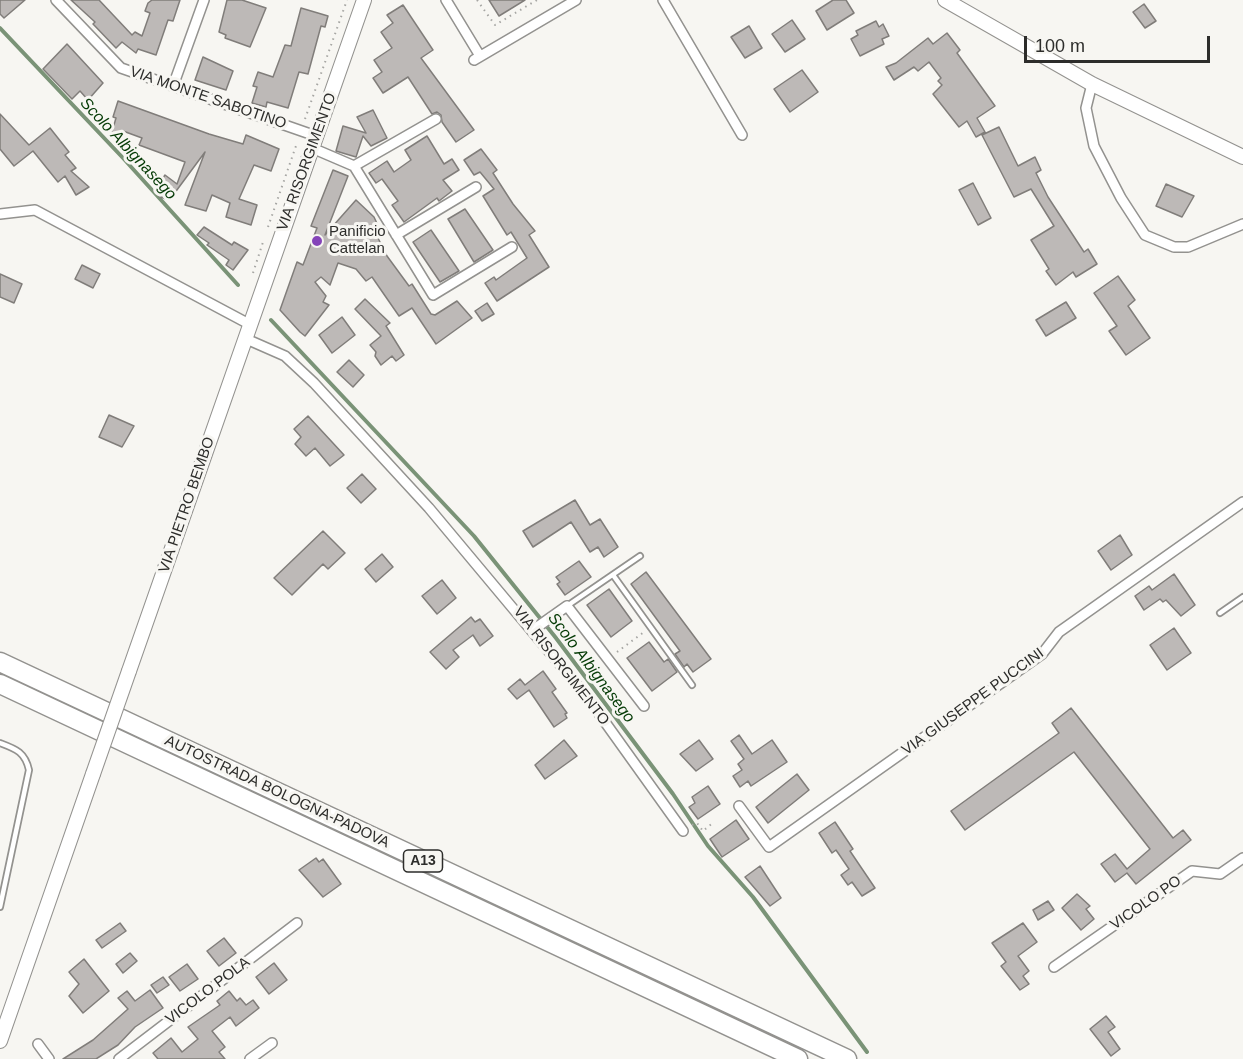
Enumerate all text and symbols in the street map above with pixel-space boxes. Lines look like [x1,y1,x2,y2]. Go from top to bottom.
scale bar [1027,24,1213,62]
text: 100 m [1035,36,1085,56]
street label: VIA MONTE SABOTINO [127,63,289,133]
street label: VIA RISORGIMENTO [274,91,340,233]
water label: Scolo Albignasego [76,94,180,204]
place label: Panificio Cattelan [329,223,386,258]
marker: Panificio Cattelan [310,234,324,248]
street label: VIA PIETRO BEMBO [155,435,219,575]
street label: VIA RISORGIMENTO [509,603,613,729]
water label: Scolo Albignasego [543,609,639,727]
street label: VIA GIUSEPPE PUCCINI [899,645,1047,759]
street label: AUTOSTRADA BOLOGNA-PADOVA [162,732,392,852]
road number: A13 [404,850,442,872]
street label: VICOLO PO [1107,872,1185,934]
street label: VICOLO POLA [162,953,254,1029]

